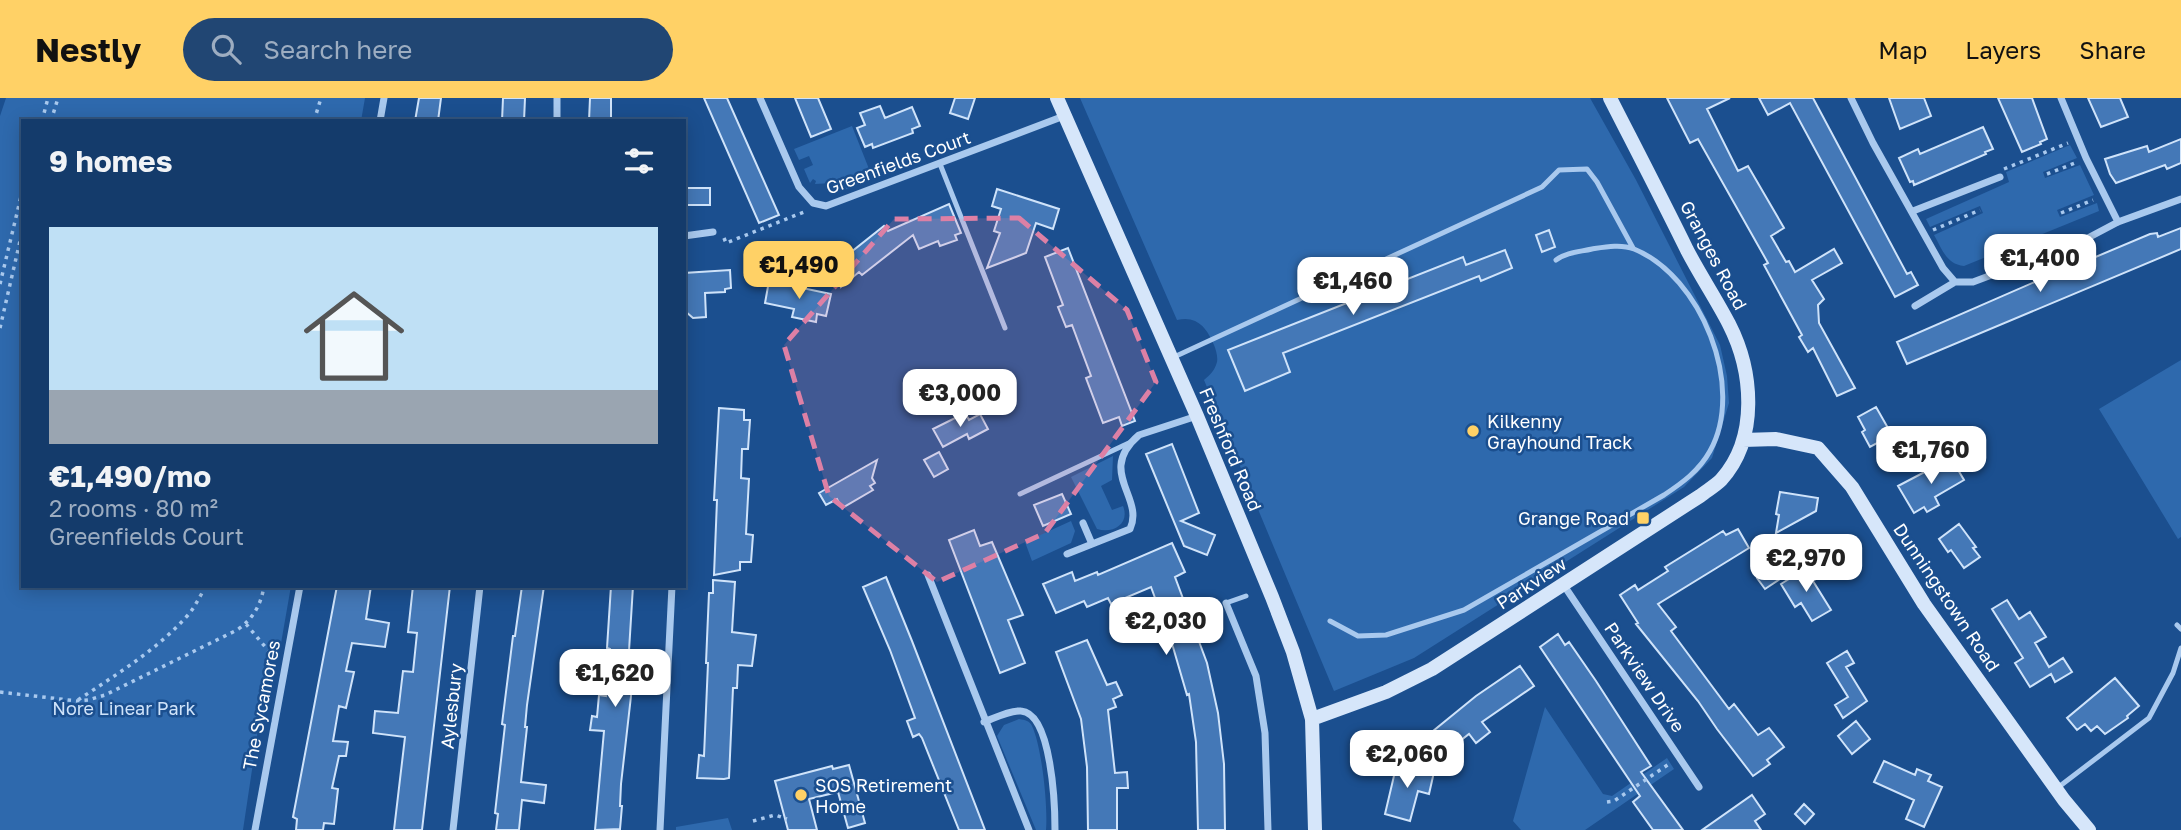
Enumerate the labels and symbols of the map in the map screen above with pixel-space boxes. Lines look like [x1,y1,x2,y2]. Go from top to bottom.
street label: Greenfields Court [823,126,973,198]
street label: Granges Road [1676,197,1752,313]
pin: €1,400 [1983,234,2097,294]
pin: €1,490 [742,242,856,301]
pin: €1,460 [1296,258,1410,317]
pin: €3,000 [903,370,1017,429]
street label: Freshford Road [1195,384,1267,514]
place label: Kilkenny Grayhound Track [1487,410,1632,453]
marker: Kilkenny Grayhound Track [1465,423,1481,439]
pin: €1,760 [1874,426,1988,486]
place label: Grange Road [1518,507,1629,529]
marker: Grange Road [1635,510,1651,526]
street label: Dunningstown Road [1889,519,2005,675]
pin: €2,970 [1749,534,1863,594]
street label: Parkview [1492,552,1570,614]
pin: €2,030 [1109,598,1223,657]
street label: Parkview Drive [1600,618,1690,736]
street label: The Sycamores [238,638,284,772]
pin: €1,620 [558,650,672,709]
street label: Aylesbury [436,662,466,750]
park label: Nore Linear Park [52,697,196,719]
pin: €2,060 [1350,730,1464,790]
place label: SOS Retirement Home [815,774,952,817]
marker: SOS Retirement Home [793,787,809,803]

